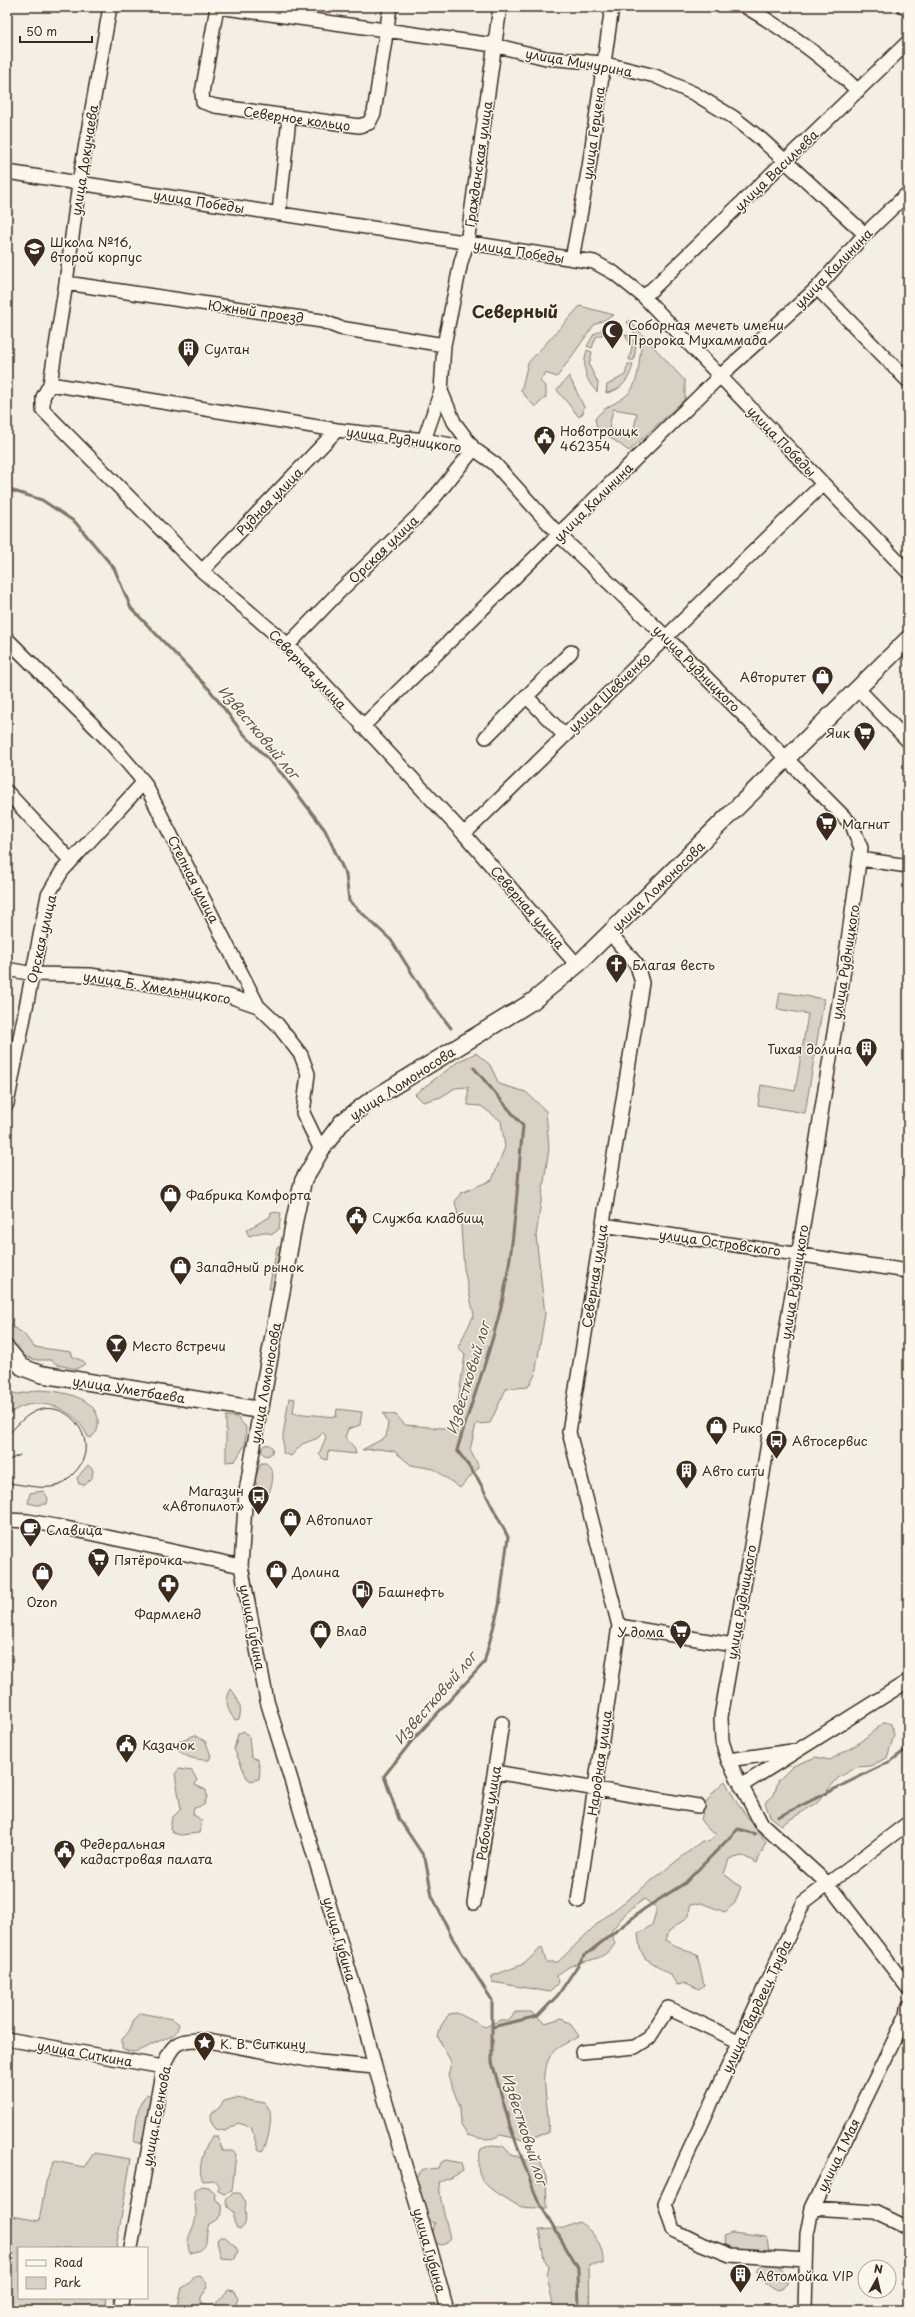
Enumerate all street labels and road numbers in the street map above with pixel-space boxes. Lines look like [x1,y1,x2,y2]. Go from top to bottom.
street label: улица Мичурина [524,43,635,81]
street label: улица Герцена [577,84,609,181]
street label: Гражданская улица [460,99,496,228]
street label: Северное кольцо [242,101,352,135]
street label: улица Докучаева [66,102,102,217]
street label: улица Васильева [730,124,823,215]
street label: улица Победы [152,184,246,218]
street label: улица Калинина [790,223,877,312]
street label: улица Победы [472,234,566,268]
street label: Южный проезд [207,295,305,327]
street label: улица Победы [743,401,821,481]
street label: улица Рудницкого [345,422,463,456]
street label: улица Калинина [549,458,637,546]
street label: Рудная улица [232,462,307,539]
street label: Орская улица [344,510,423,587]
street label: улица Рудницкого [649,620,745,716]
street label: Северная улица [265,625,352,714]
street label: улица Шевченко [564,648,654,736]
street label: Степная улица [164,832,225,927]
street label: улица Ломоносова [607,836,709,935]
street label: Северная улица [487,861,570,953]
street label: Орская улица [22,892,61,985]
street label: улица Рудницкого [827,903,863,1021]
street label: улица Б. Хмельницкого [82,966,232,1008]
street label: улица Ломоносова [345,1041,459,1124]
street label: Северная улица [576,1222,612,1329]
street label: улица Рудницкого [776,1223,812,1341]
street label: улица Островского [658,1224,782,1260]
street label: улица Ломоносова [245,1320,285,1445]
street label: улица Уметбаева [71,1371,187,1407]
street label: улица Рудницкого [722,1543,760,1661]
street label: улица Губина [235,1583,271,1672]
street label: Народная улица [582,1708,616,1817]
street label: Рабочая улица [471,1763,505,1862]
street label: улица Губина [319,1895,361,1984]
street label: улица Гвардеец Труда [717,1935,796,2076]
street label: улица Ситкина [36,2035,135,2071]
street label: улица Есенкова [137,2063,175,2168]
street label: улица 1 Мая [812,2115,864,2195]
street label: улица Губина [409,2206,451,2295]

